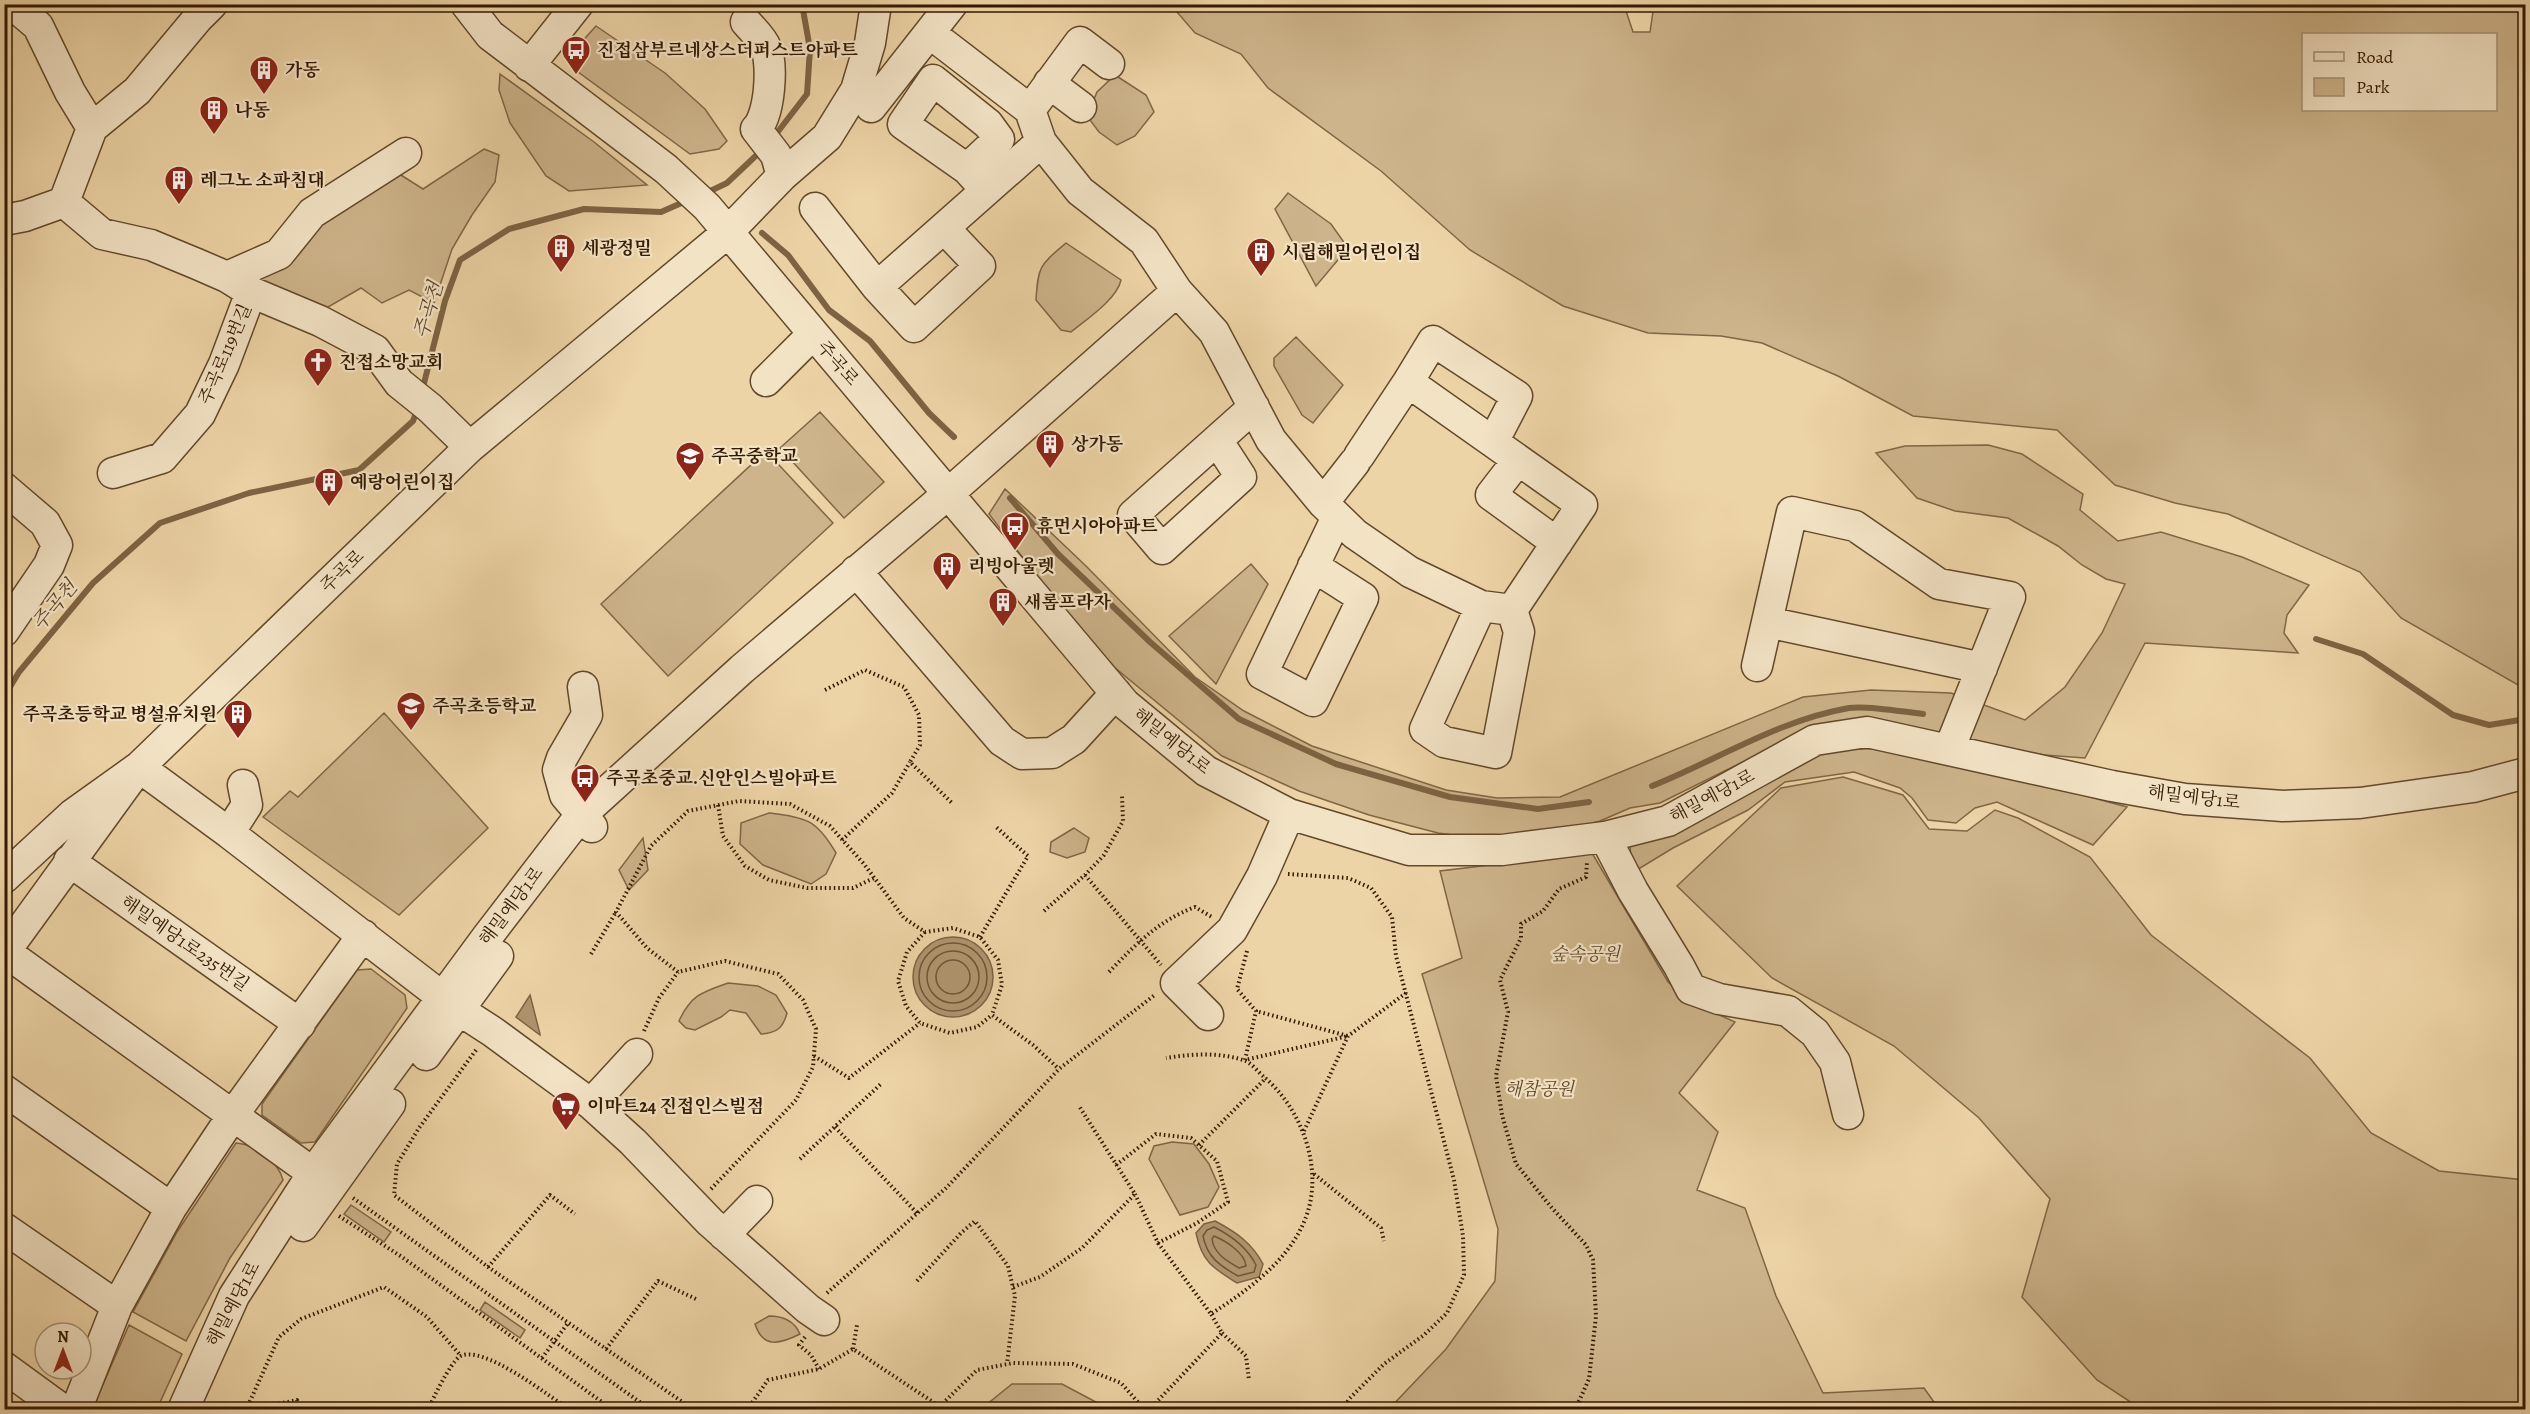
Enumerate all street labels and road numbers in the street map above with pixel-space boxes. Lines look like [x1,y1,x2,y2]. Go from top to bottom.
street label: 주곡로119번길 [193,300,257,408]
street label: 주곡로 [812,335,864,391]
street label: 주곡로 [315,544,369,598]
street label: 해밀예당1로 [1128,702,1216,780]
street label: 해밀예당1로 [1665,764,1759,828]
street label: 해밀예당1로 [2146,779,2242,815]
street label: 해밀예당1로 [473,862,549,950]
street label: 해밀예당1로235번길 [116,890,254,996]
street label: 해밀예당1로 [201,1257,265,1351]

